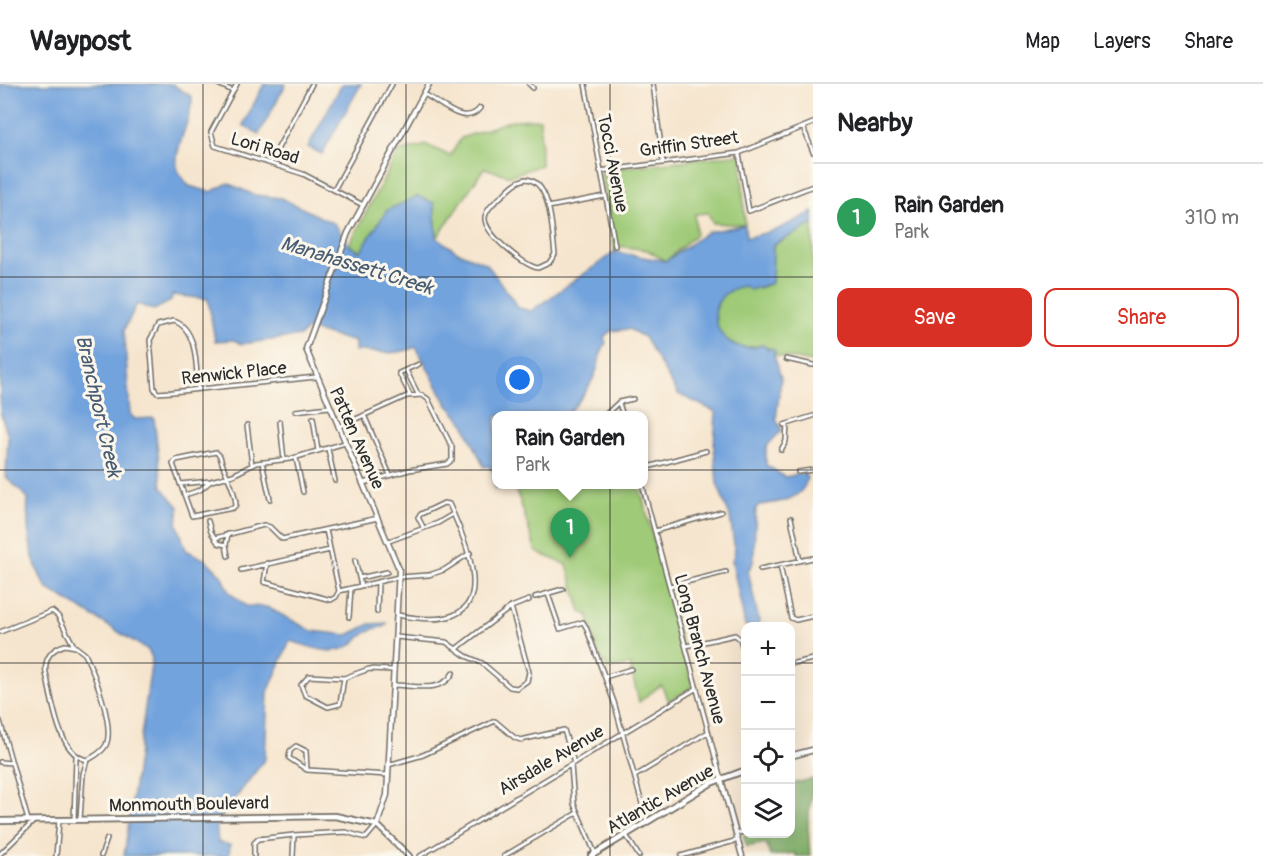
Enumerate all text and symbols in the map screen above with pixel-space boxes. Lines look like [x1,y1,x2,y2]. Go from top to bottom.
text: Waypost [30,24,131,59]
text: Map [1025,28,1060,55]
text: Layers [1093,28,1151,55]
text: Share [1184,28,1233,55]
text: Nearby [837,107,913,139]
street label: Tocci Avenue [592,112,633,214]
street label: Griffin Street [638,126,741,163]
street label: Lori Road [228,127,302,170]
text: Rain Garden [894,191,1004,219]
text: 1 [853,205,860,230]
text: 310 m [1184,205,1239,230]
text: Park [894,219,929,244]
water label: Manahassett Creek [278,230,438,301]
button: Save [837,288,1032,347]
button: Share [1044,288,1239,347]
water label: Branchport Creek [70,333,127,481]
street label: Renwick Place [180,357,288,390]
your location [505,365,534,394]
street label: Patten Avenue [324,384,389,493]
popup [492,411,648,489]
text: Rain Garden [515,424,625,452]
text: Park [515,452,550,477]
pin: 1 [550,508,590,558]
street label: Long Branch Avenue [668,572,731,727]
map controls [741,622,795,838]
button: + [741,622,795,676]
button: − [741,676,795,730]
street label: Airsdale Avenue [494,720,608,801]
button: locate [741,730,795,784]
street label: Atlantic Avenue [603,759,718,839]
button: layers [741,784,795,838]
street label: Monmouth Boulevard [109,792,269,817]

